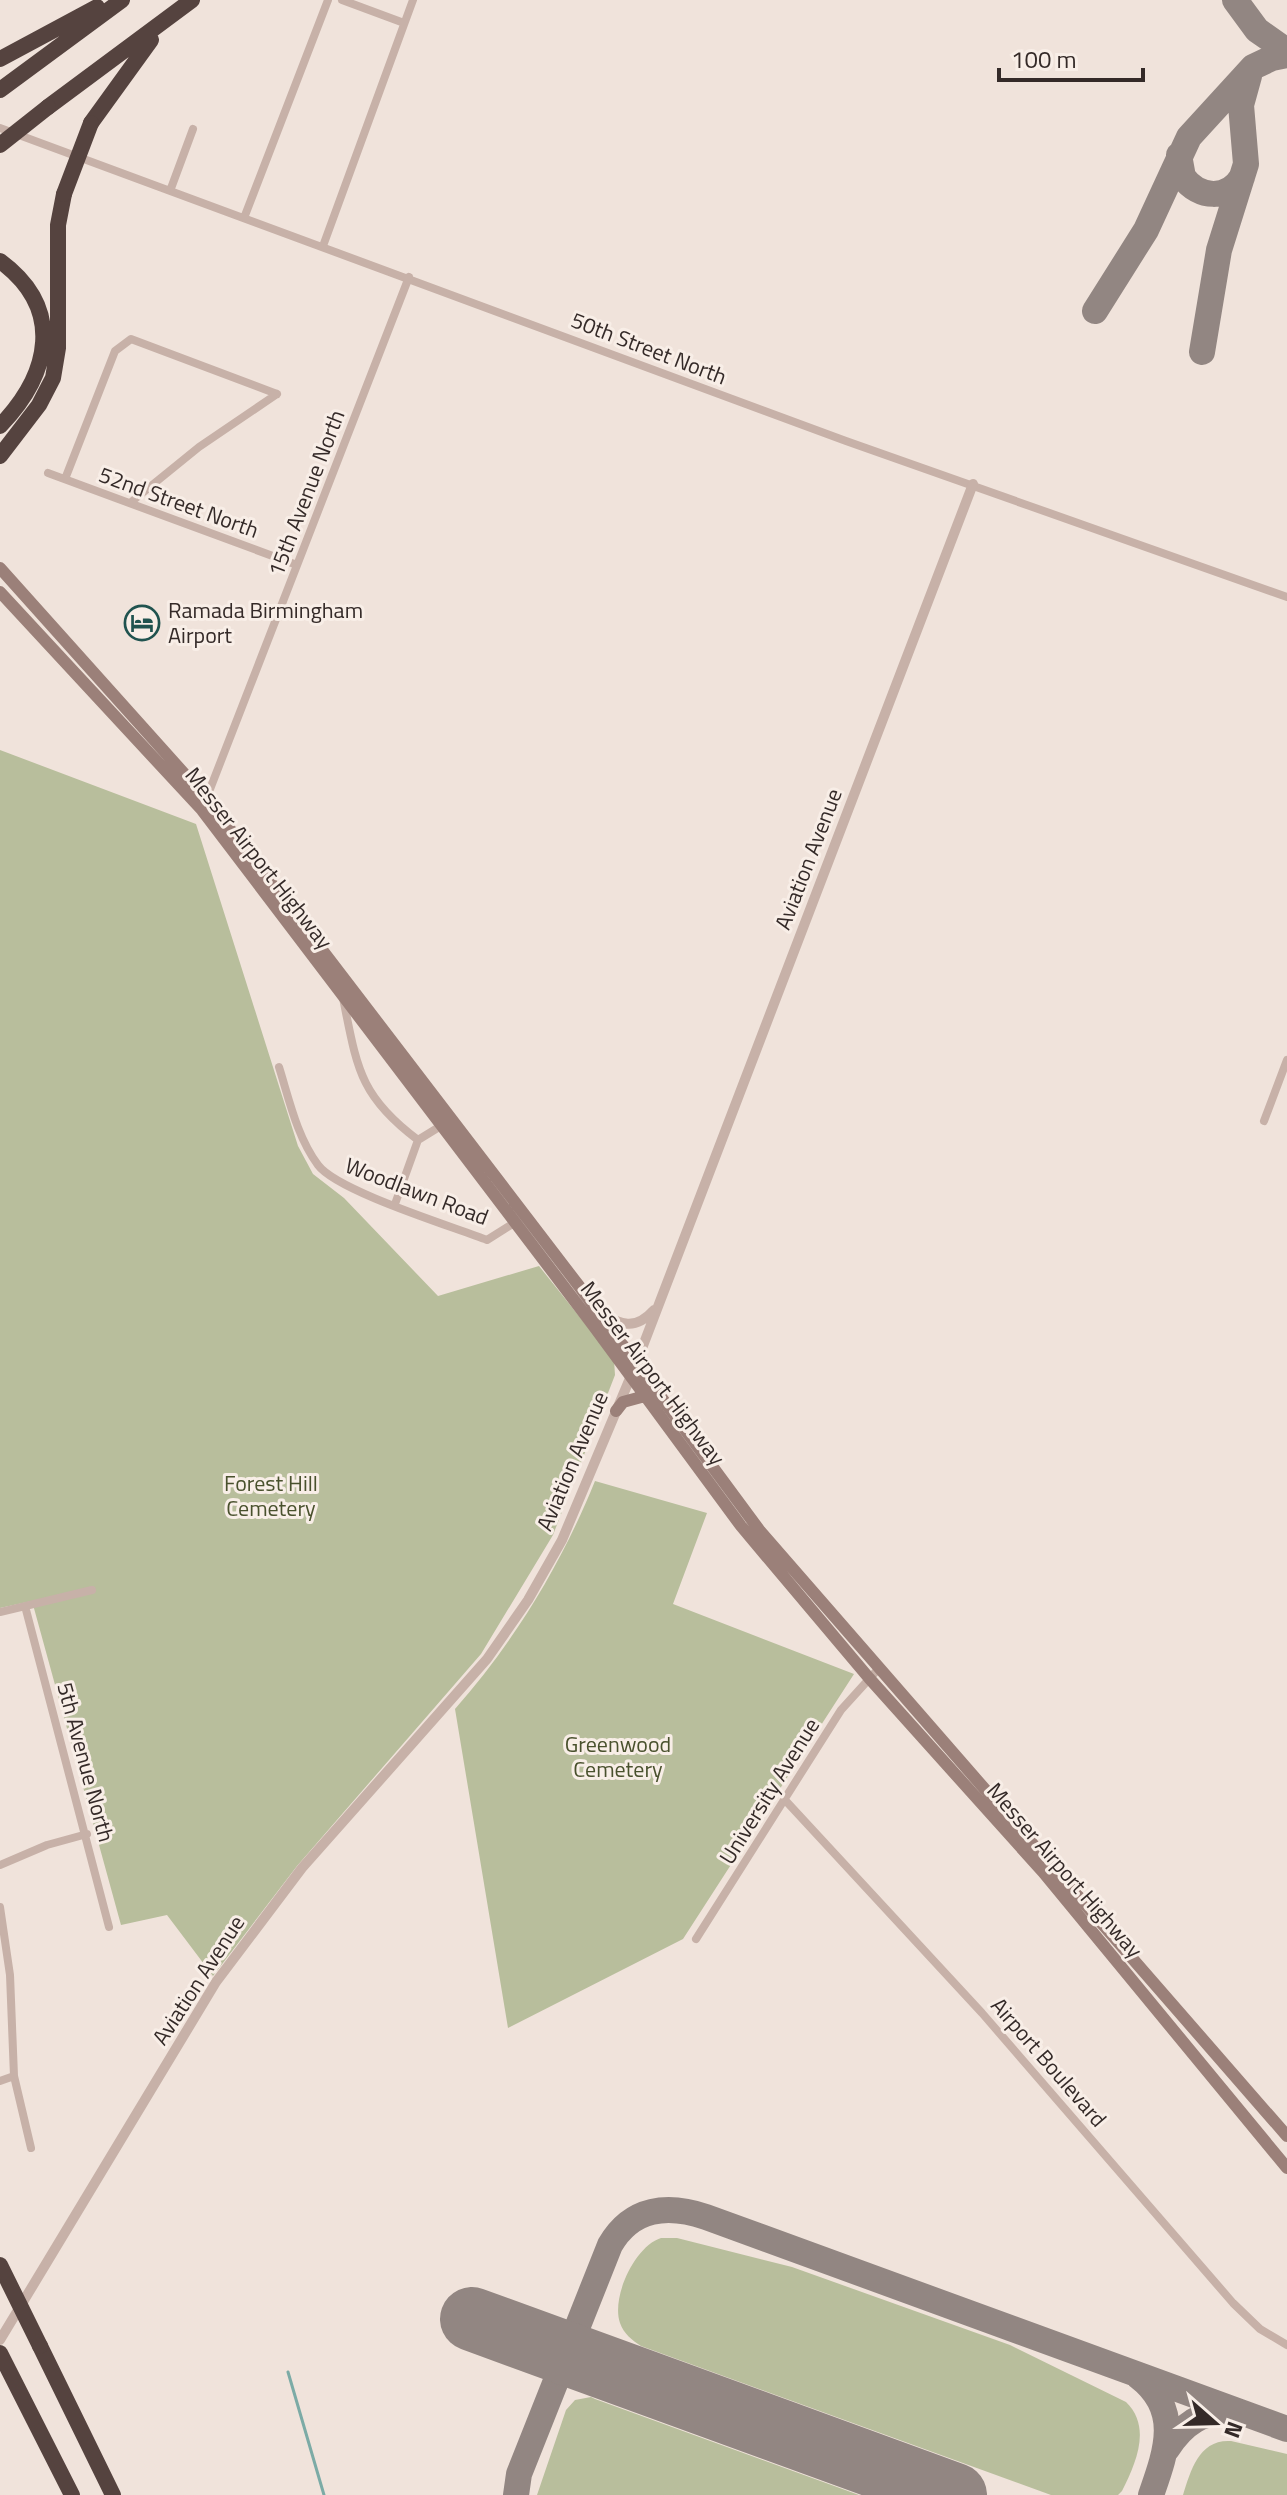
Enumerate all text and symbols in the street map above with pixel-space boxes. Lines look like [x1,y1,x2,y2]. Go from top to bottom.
scale bar [999,32,1143,82]
text: 100 m [1011,41,1077,77]
street label: 50th Street North [566,303,732,393]
street label: 15th Avenue North [259,405,353,581]
street label: 52nd Street North [94,457,264,547]
place label: Ramada Birmingham Airport [168,593,363,652]
hotel icon: Ramada Birmingham Airport [123,604,161,642]
street label: Messer Airport Highway [177,760,341,957]
street label: Aviation Avenue [765,783,851,935]
street label: Woodlawn Road [340,1148,494,1234]
street label: Messer Airport Highway [572,1274,734,1473]
street label: Aviation Avenue [527,1386,617,1536]
park label: Forest Hill Cemetery [224,1466,318,1525]
street label: 5th Avenue North [48,1678,124,1846]
street label: University Avenue [710,1711,828,1871]
park label: Greenwood Cemetery [565,1727,671,1786]
street label: Messer Airport Highway [979,1775,1151,1966]
street label: Aviation Avenue [143,1908,253,2052]
street label: Airport Boulevard [983,1990,1115,2134]
north arrow [1175,2383,1255,2463]
text: N [1215,2417,1252,2443]

